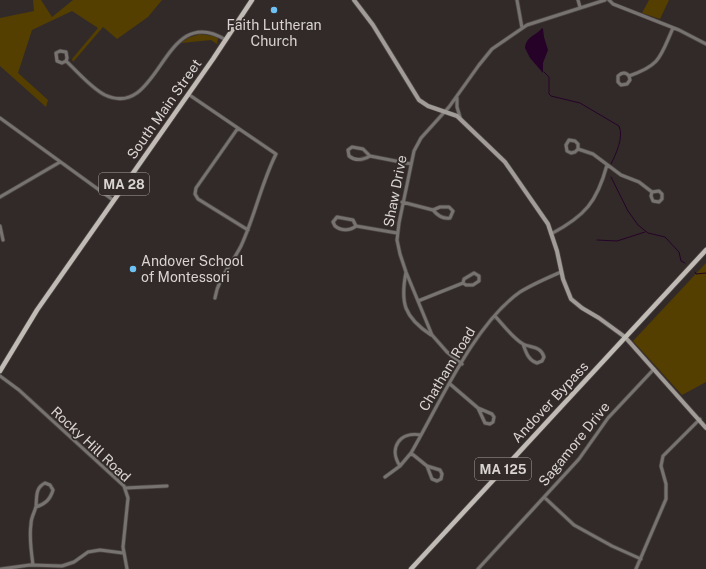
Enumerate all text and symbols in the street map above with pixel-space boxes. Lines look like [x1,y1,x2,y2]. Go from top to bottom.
marker: Faith Lutheran Church [269,5,279,15]
place label: Faith Lutheran Church [226,17,322,49]
street label: South Main Street [124,56,204,162]
street label: Shaw Drive [380,154,410,228]
road number: MA 28 [99,173,149,195]
place label: Andover School of Montessori [141,253,244,285]
marker: Andover School of Montessori [128,264,138,274]
street label: Chatham Road [416,324,478,414]
street label: Andover Bypass [508,358,592,446]
street label: Sagamore Drive [535,399,613,489]
street label: Rocky Hill Road [48,403,134,485]
road number: MA 125 [475,458,531,480]

